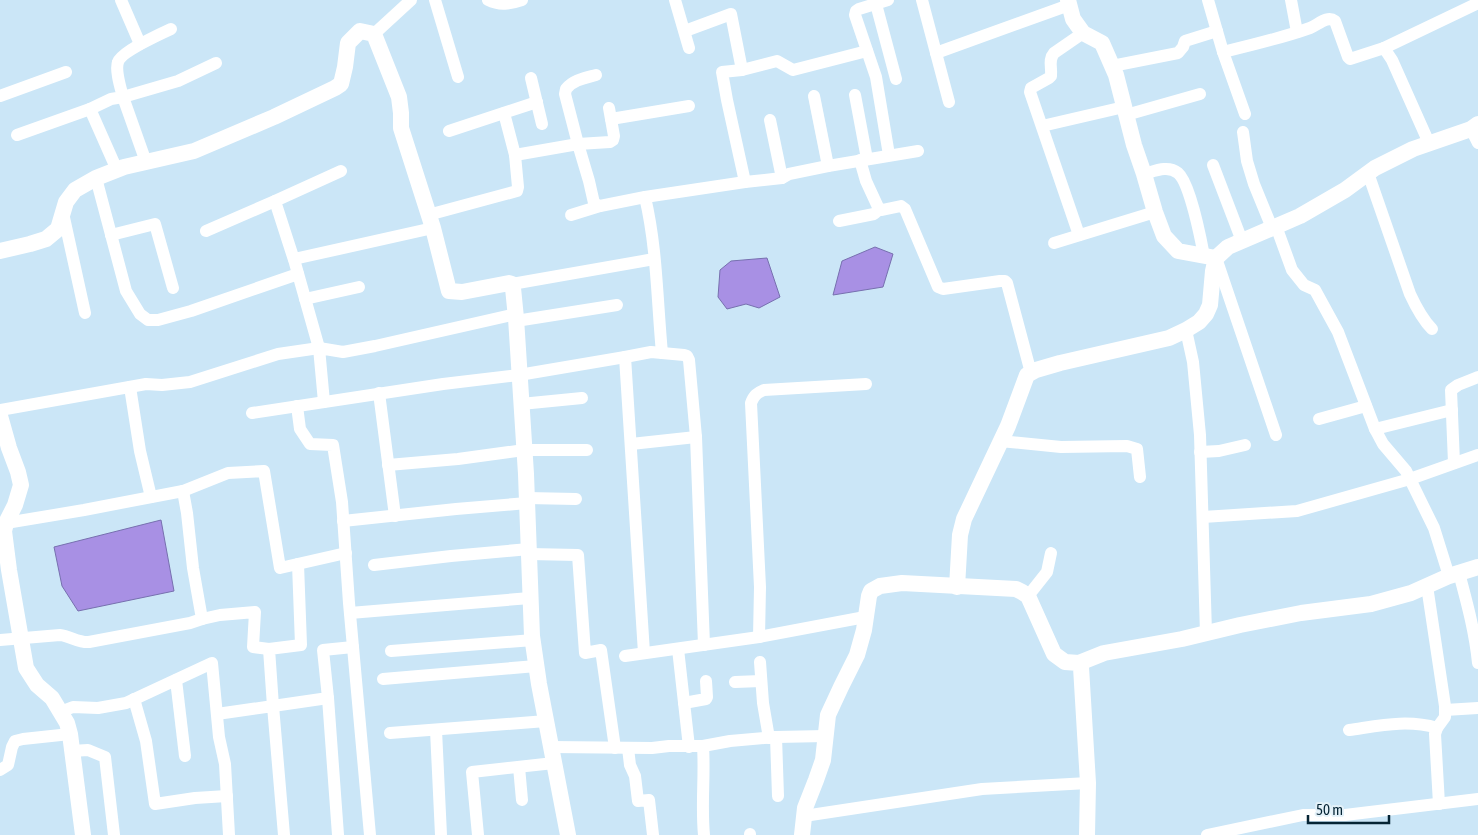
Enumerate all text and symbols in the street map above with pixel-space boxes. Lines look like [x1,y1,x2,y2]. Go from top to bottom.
scale bar [1308,792,1389,824]
text: 50 m [1316,801,1343,818]

